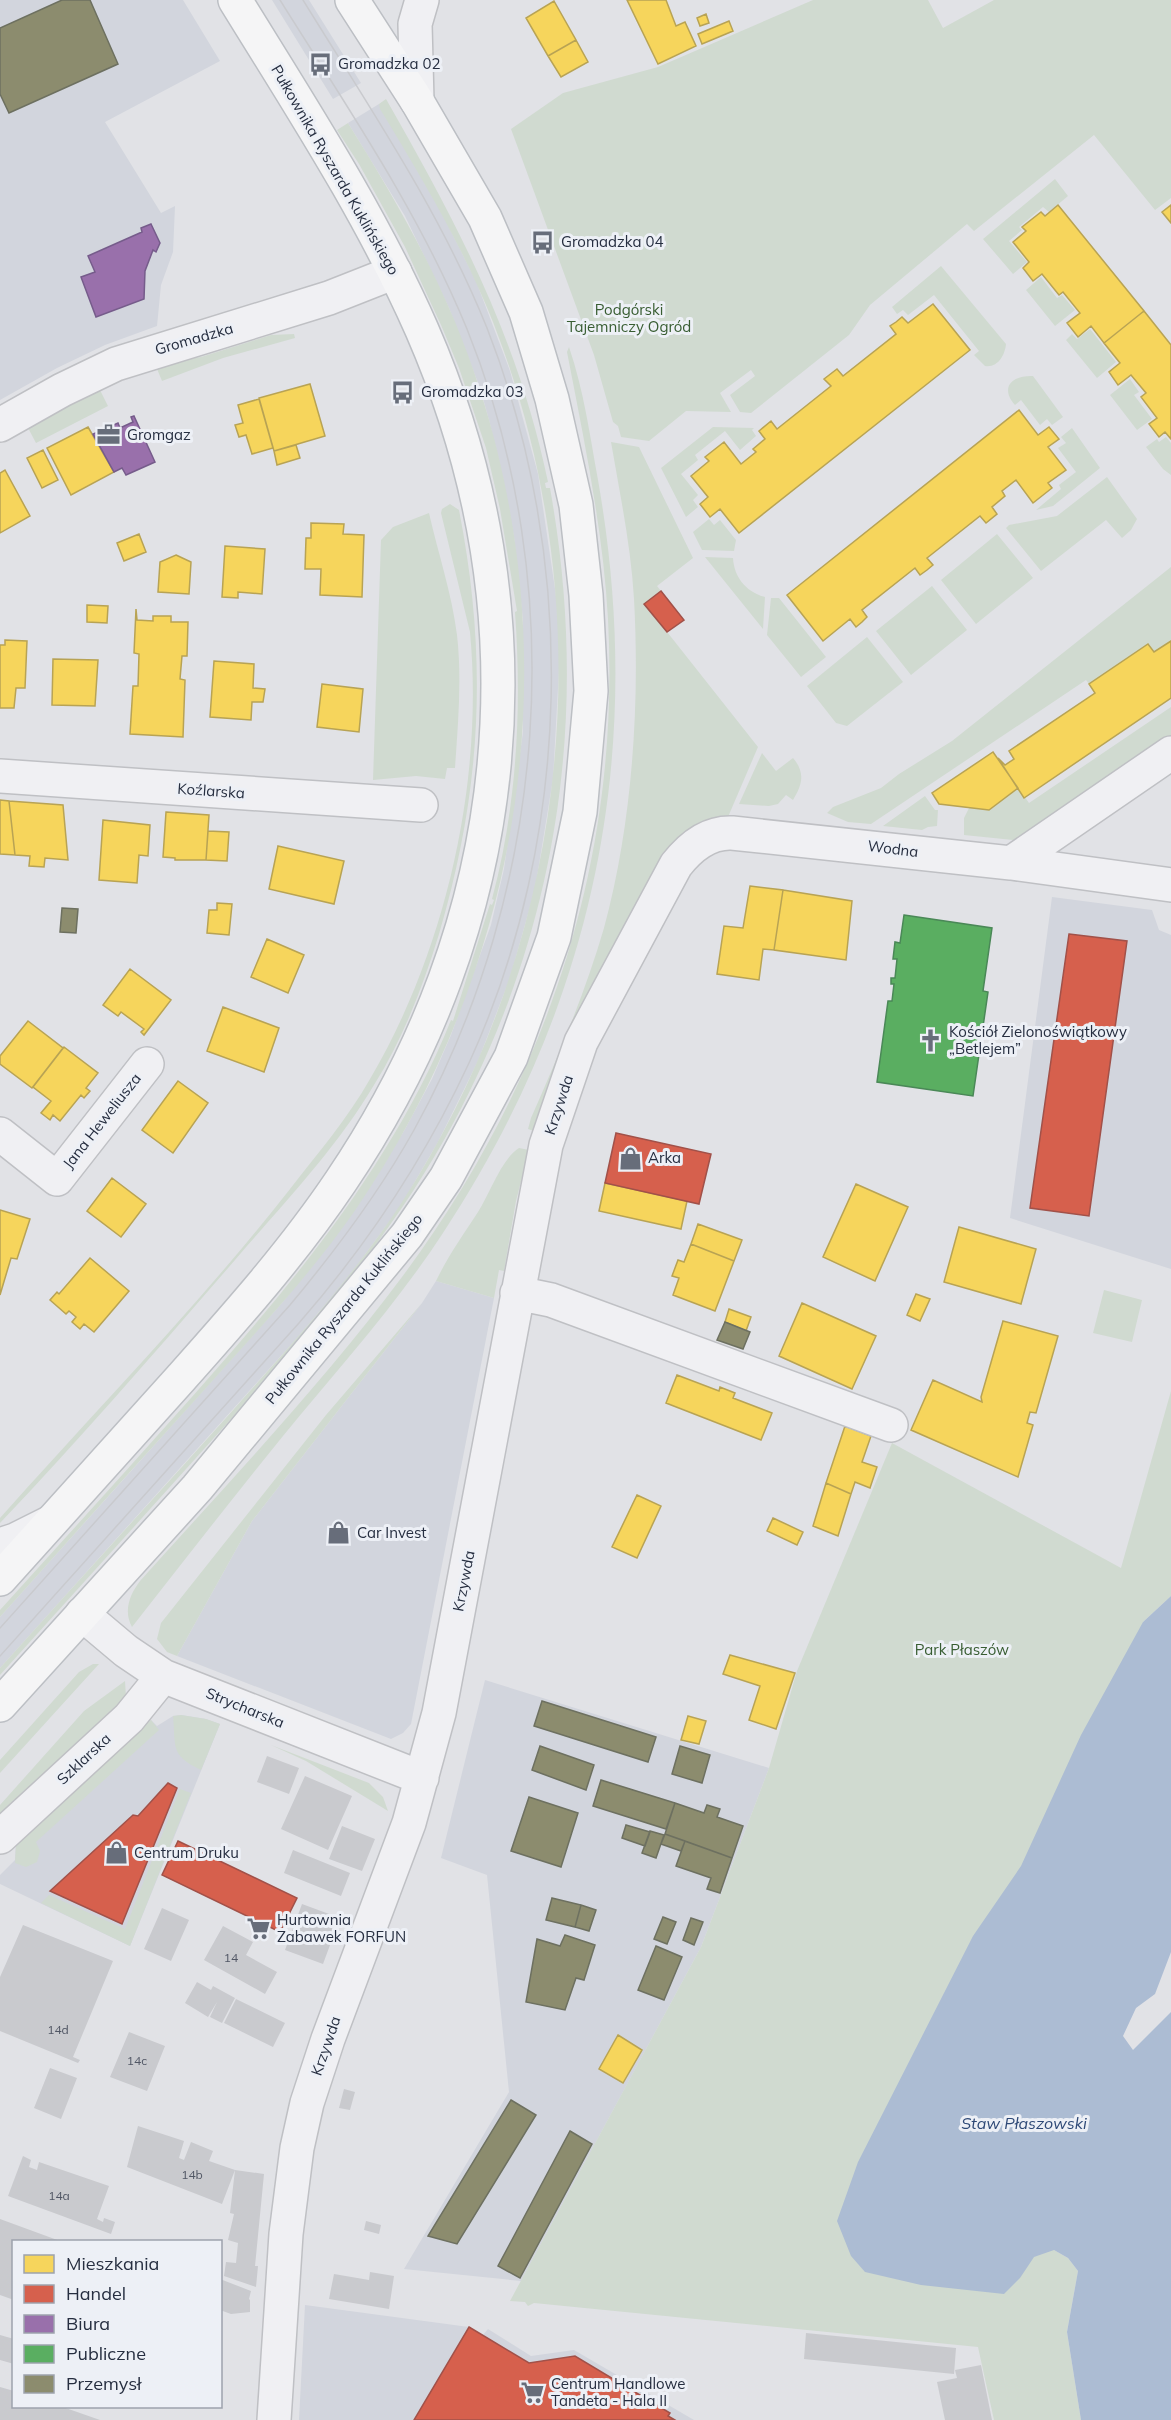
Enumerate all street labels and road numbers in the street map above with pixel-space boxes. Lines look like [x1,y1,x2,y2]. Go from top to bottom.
street label: Pułkownika Ryszarda Kuklińskiego [267,61,404,278]
street label: Gromadzka [153,318,235,359]
street label: Koźlarska [177,779,245,802]
street label: Wodna [867,836,920,861]
street label: Jana Heweliusza [58,1069,145,1172]
street label: Krzywda [540,1073,577,1137]
street label: Pułkownika Ryszarda Kuklińskiego [261,1210,426,1408]
street label: Krzywda [448,1549,479,1613]
street label: Strycharska [203,1683,287,1732]
street label: Szklarska [53,1729,115,1788]
street label: Krzywda [306,2014,345,2078]

